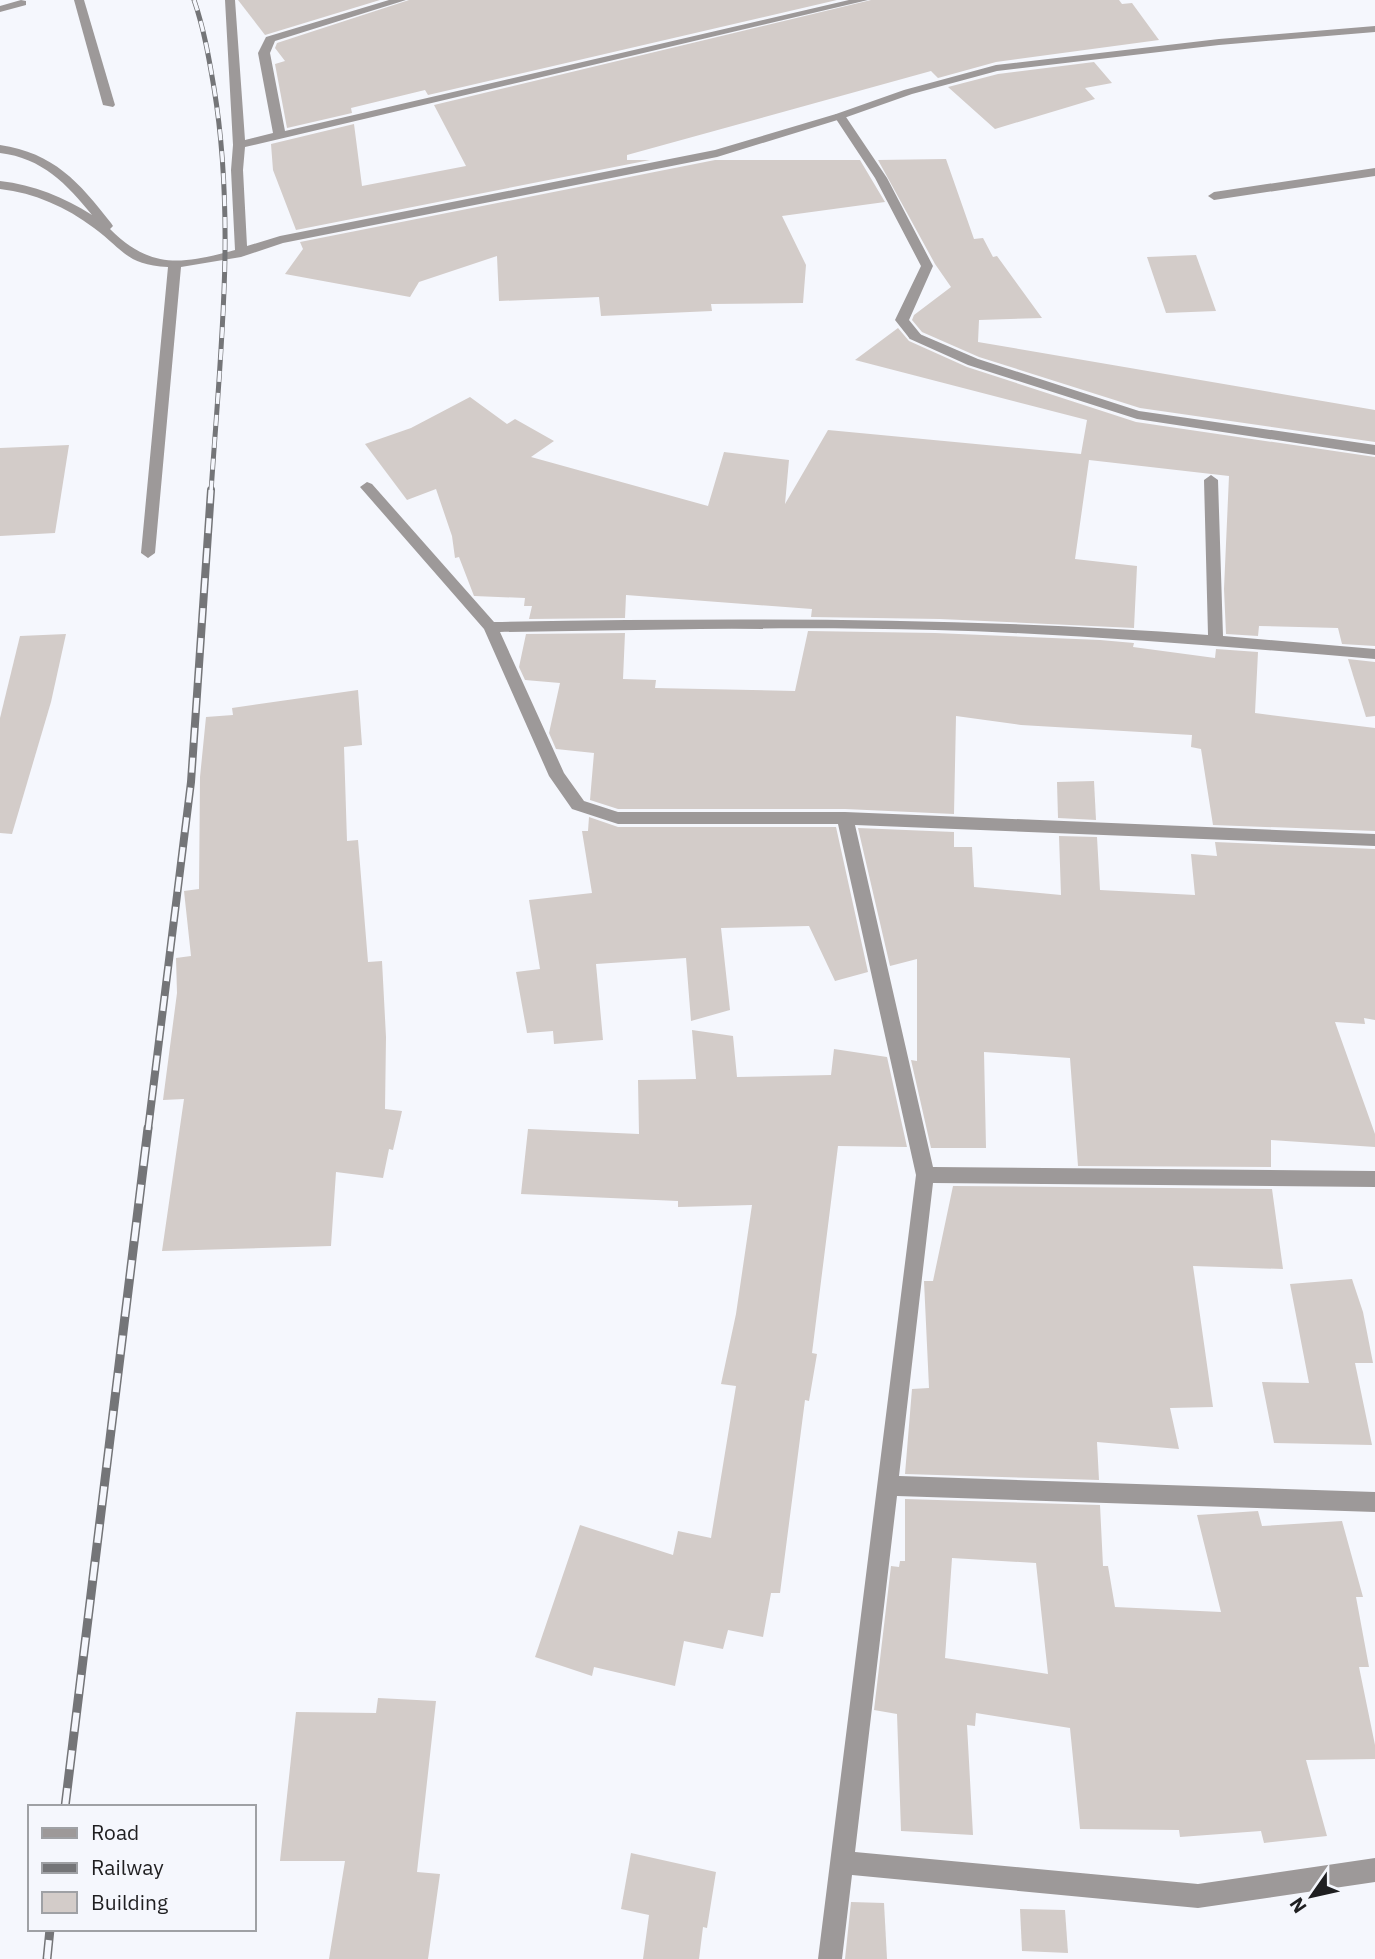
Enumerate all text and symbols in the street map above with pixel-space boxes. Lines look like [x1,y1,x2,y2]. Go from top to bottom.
legend [28,1805,256,1931]
text: Road [91,1818,139,1846]
text: Railway [91,1853,164,1881]
north arrow [1277,1861,1347,1931]
text: Building [91,1888,168,1916]
text: N [1284,1893,1312,1918]

